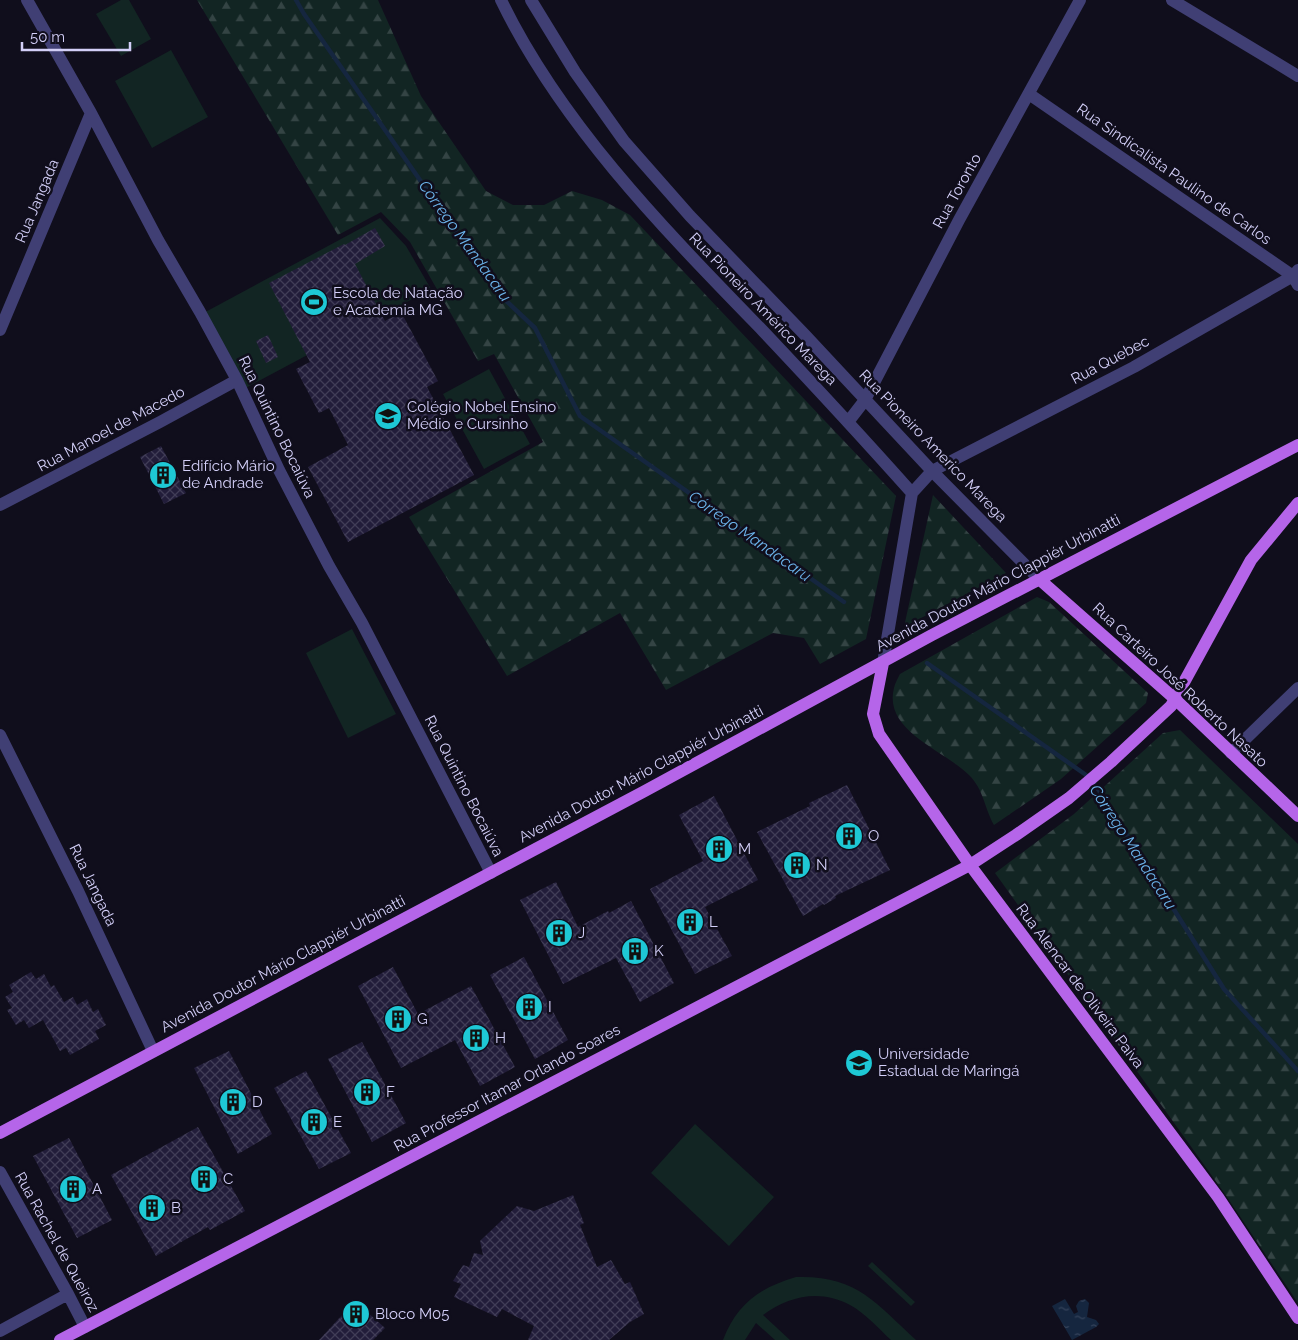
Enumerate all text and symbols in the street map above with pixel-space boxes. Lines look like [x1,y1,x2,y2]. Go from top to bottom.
scale bar [22,20,130,52]
text: 50 m [30,28,65,46]
street label: Rua Sindicalista Paulino de Carlos [1073,100,1275,248]
street label: Rua Toronto [929,150,985,232]
street label: Rua Jangada [11,156,63,246]
water label: Córrego Mandacaru [415,177,515,305]
street label: Rua Pioneiro Américo Marega [685,229,841,389]
place label: Escola de Natação e Academia MG [333,284,463,319]
sports icon: Escola de Natação e Academia MG [299,287,329,317]
street label: Rua Quebec [1068,332,1152,388]
street label: Rua Quintino Bocaiúva [235,353,319,501]
street label: Rua Pioneiro Americo Marega [855,366,1011,526]
street label: Rua Manoel de Macedo [34,382,188,475]
place label: Colégio Nobel Ensino Médio e Cursinho [407,398,556,433]
school or university icon: Colégio Nobel Ensino Médio e Cursinho [373,401,403,431]
place label: Edifício Mário de Andrade [182,457,275,492]
building icon: Edifício Mário de Andrade [148,460,178,490]
water label: Córrego Mandacaru [685,487,815,585]
street label: Avenida Doutor Mário Clappiér Urbinatti [873,511,1123,655]
street label: Rua Carteiro José Roberto Nasato [1089,599,1271,771]
street label: Avenida Doutor Mário Clappiér Urbinatti [516,702,766,846]
street label: Rua Quintino Bocaiúva [421,712,507,860]
water label: Córrego Mandacaru [1086,781,1180,913]
building icon: O [834,821,864,851]
place label: O [868,827,879,845]
building icon: M [704,834,734,864]
place label: M [738,840,751,858]
street label: Rua Jangada [65,841,121,929]
building icon: N [782,850,812,880]
place label: N [816,856,828,874]
street label: Avenida Doutor Mário Clappiér Urbinatti [158,892,408,1036]
street label: Rua Alencar de Oliveira Paiva [1012,900,1148,1072]
building icon: L [675,907,705,937]
place label: L [709,913,718,931]
building icon: J [544,918,574,948]
place label: J [578,924,585,942]
building icon: K [620,936,650,966]
place label: K [654,942,664,960]
building icon: I [514,992,544,1022]
place label: I [548,998,552,1016]
building icon: G [383,1004,413,1034]
place label: G [417,1010,428,1028]
street label: Rua Professor Itamar Orlando Soares [391,1020,623,1156]
building icon: H [461,1023,491,1053]
place label: H [495,1029,506,1047]
place label: Universidade Estadual de Maringá [878,1045,1019,1080]
school or university icon: Universidade Estadual de Maringá [844,1048,874,1078]
building icon: F [352,1077,382,1107]
place label: F [386,1083,395,1101]
building icon: D [218,1087,248,1117]
place label: D [252,1093,263,1111]
building icon: E [299,1107,329,1137]
place label: E [333,1113,342,1131]
building icon: C [189,1164,219,1194]
street label: Rua Rachel de Queiroz [11,1169,103,1315]
place label: C [223,1170,233,1188]
building icon: A [58,1174,88,1204]
place label: A [92,1180,102,1198]
building icon: B [137,1193,167,1223]
place label: B [171,1199,181,1217]
building icon: Bloco M05 [341,1299,371,1329]
place label: Bloco M05 [375,1305,449,1323]

